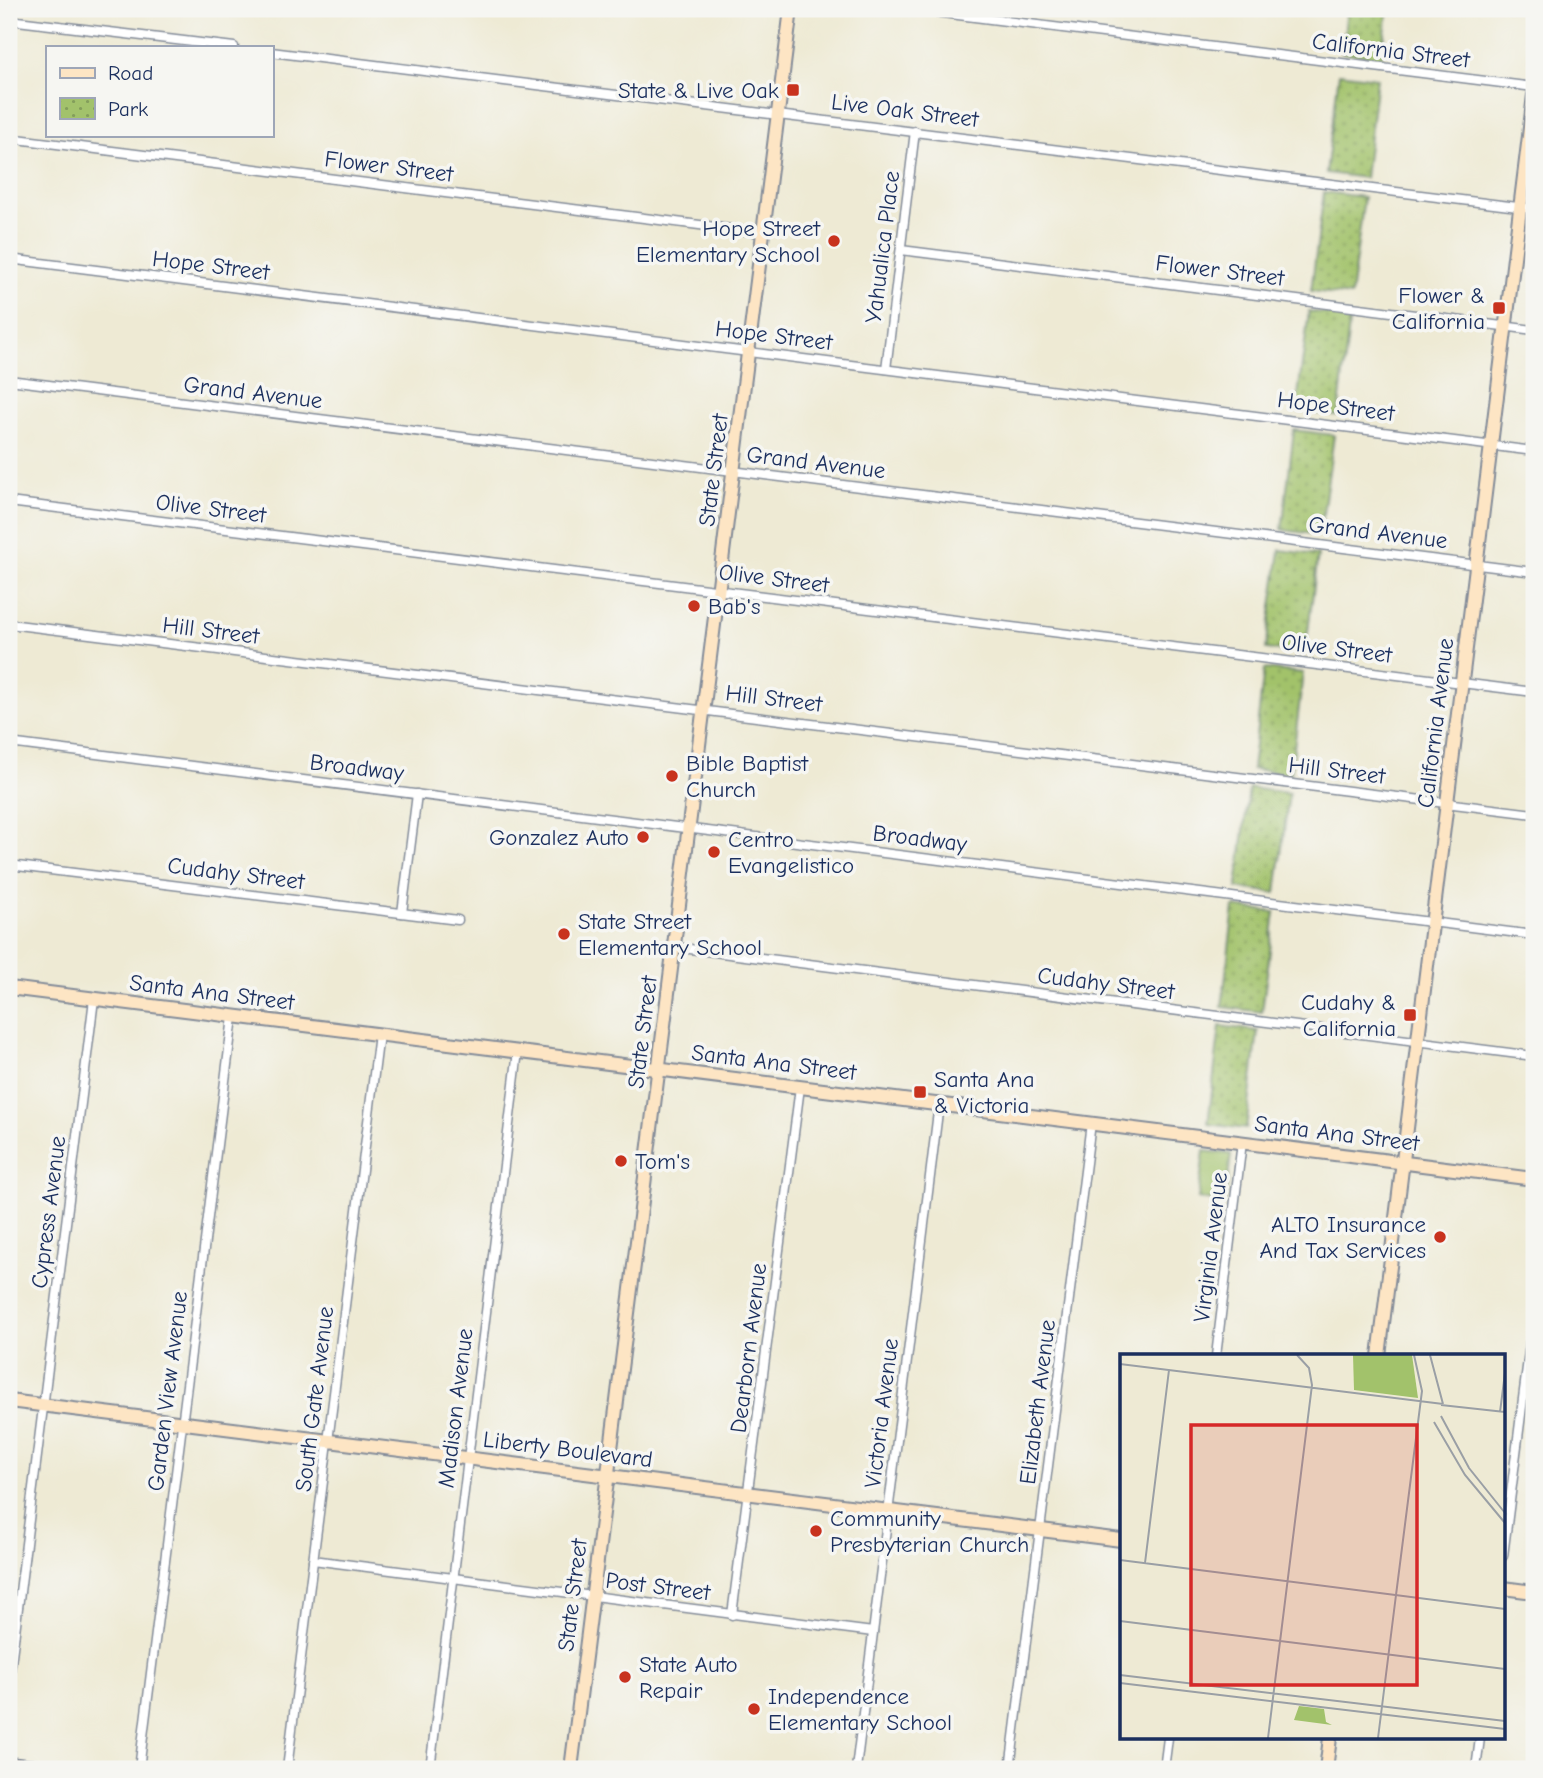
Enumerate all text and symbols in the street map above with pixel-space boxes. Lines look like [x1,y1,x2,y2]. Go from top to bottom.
street label: California Street [1311,27,1473,74]
legend [46,46,273,136]
text: Road [108,61,153,85]
place label: State & Live Oak [618,77,779,104]
marker: State & Live Oak [785,82,801,98]
street label: Live Oak Street [830,88,982,133]
text: Park [108,97,148,121]
street label: Flower Street [323,145,456,188]
street label: Yahualica Place [860,169,905,325]
place label: Hope Street Elementary School [636,215,821,268]
marker: Hope Street Elementary School [826,233,842,249]
street label: Hope Street [151,245,272,286]
street label: Flower Street [1154,249,1287,292]
place label: Flower & California [1392,282,1485,335]
marker: Flower & California [1491,300,1507,316]
street label: Hope Street [714,315,835,356]
street label: Grand Avenue [182,371,324,414]
street label: Hope Street [1276,386,1397,427]
street label: State Street [693,411,734,528]
street label: Grand Avenue [745,441,887,484]
street label: Olive Street [154,488,269,529]
street label: Grand Avenue [1307,511,1449,554]
street label: Olive Street [717,558,832,599]
place label: Bab's [708,593,761,620]
marker: Bab's [686,598,702,614]
street label: Hill Street [161,611,262,650]
street label: Olive Street [1280,628,1395,669]
street label: California Avenue [1412,637,1459,810]
street label: Hill Street [724,679,825,718]
street label: Broadway [308,748,406,787]
place label: Bible Baptist Church [686,750,810,803]
street label: Hill Street [1287,751,1388,790]
marker: Bible Baptist Church [664,768,680,784]
street label: Broadway [871,819,969,858]
place label: Gonzalez Auto [489,824,629,851]
place label: Centro Evangelistico [728,826,854,879]
marker: Gonzalez Auto [635,829,651,845]
marker: Centro Evangelistico [706,844,722,860]
street label: Cudahy Street [166,852,307,895]
place label: State Street Elementary School [578,908,762,961]
marker: State Street Elementary School [556,926,572,942]
street label: Cudahy Street [1036,962,1177,1005]
street label: Santa Ana Street [128,969,297,1016]
street label: State Street [622,973,663,1090]
place label: Cudahy & California [1301,989,1396,1042]
marker: Cudahy & California [1402,1007,1418,1023]
street label: Santa Ana Street [690,1039,859,1086]
place label: Santa Ana & Victoria [934,1066,1035,1119]
marker: Santa Ana & Victoria [912,1084,928,1100]
street label: Santa Ana Street [1253,1110,1422,1157]
street label: Cypress Avenue [26,1134,71,1290]
place label: Tom's [635,1148,690,1175]
marker: Tom's [613,1153,629,1169]
street label: Virginia Avenue [1188,1171,1233,1324]
place label: ALTO Insurance And Tax Services [1259,1211,1426,1264]
marker: ALTO Insurance And Tax Services [1432,1229,1448,1245]
street label: Dearborn Avenue [725,1262,772,1435]
street label: Garden View Avenue [142,1289,193,1493]
street label: South Gate Avenue [290,1305,339,1493]
street label: Elizabeth Avenue [1014,1318,1061,1486]
street label: Madison Avenue [432,1327,479,1489]
street label: Victoria Avenue [859,1337,904,1489]
inset map [1120,1354,1504,1740]
street label: Liberty Boulevard [482,1426,654,1473]
place label: Community Presbyterian Church [830,1505,1029,1558]
marker: Community Presbyterian Church [808,1523,824,1539]
street label: State Street [552,1536,593,1653]
street label: Post Street [604,1567,713,1606]
place label: State Auto Repair [639,1651,738,1704]
marker: State Auto Repair [617,1669,633,1685]
place label: Independence Elementary School [768,1683,952,1736]
marker: Independence Elementary School [746,1701,762,1717]

